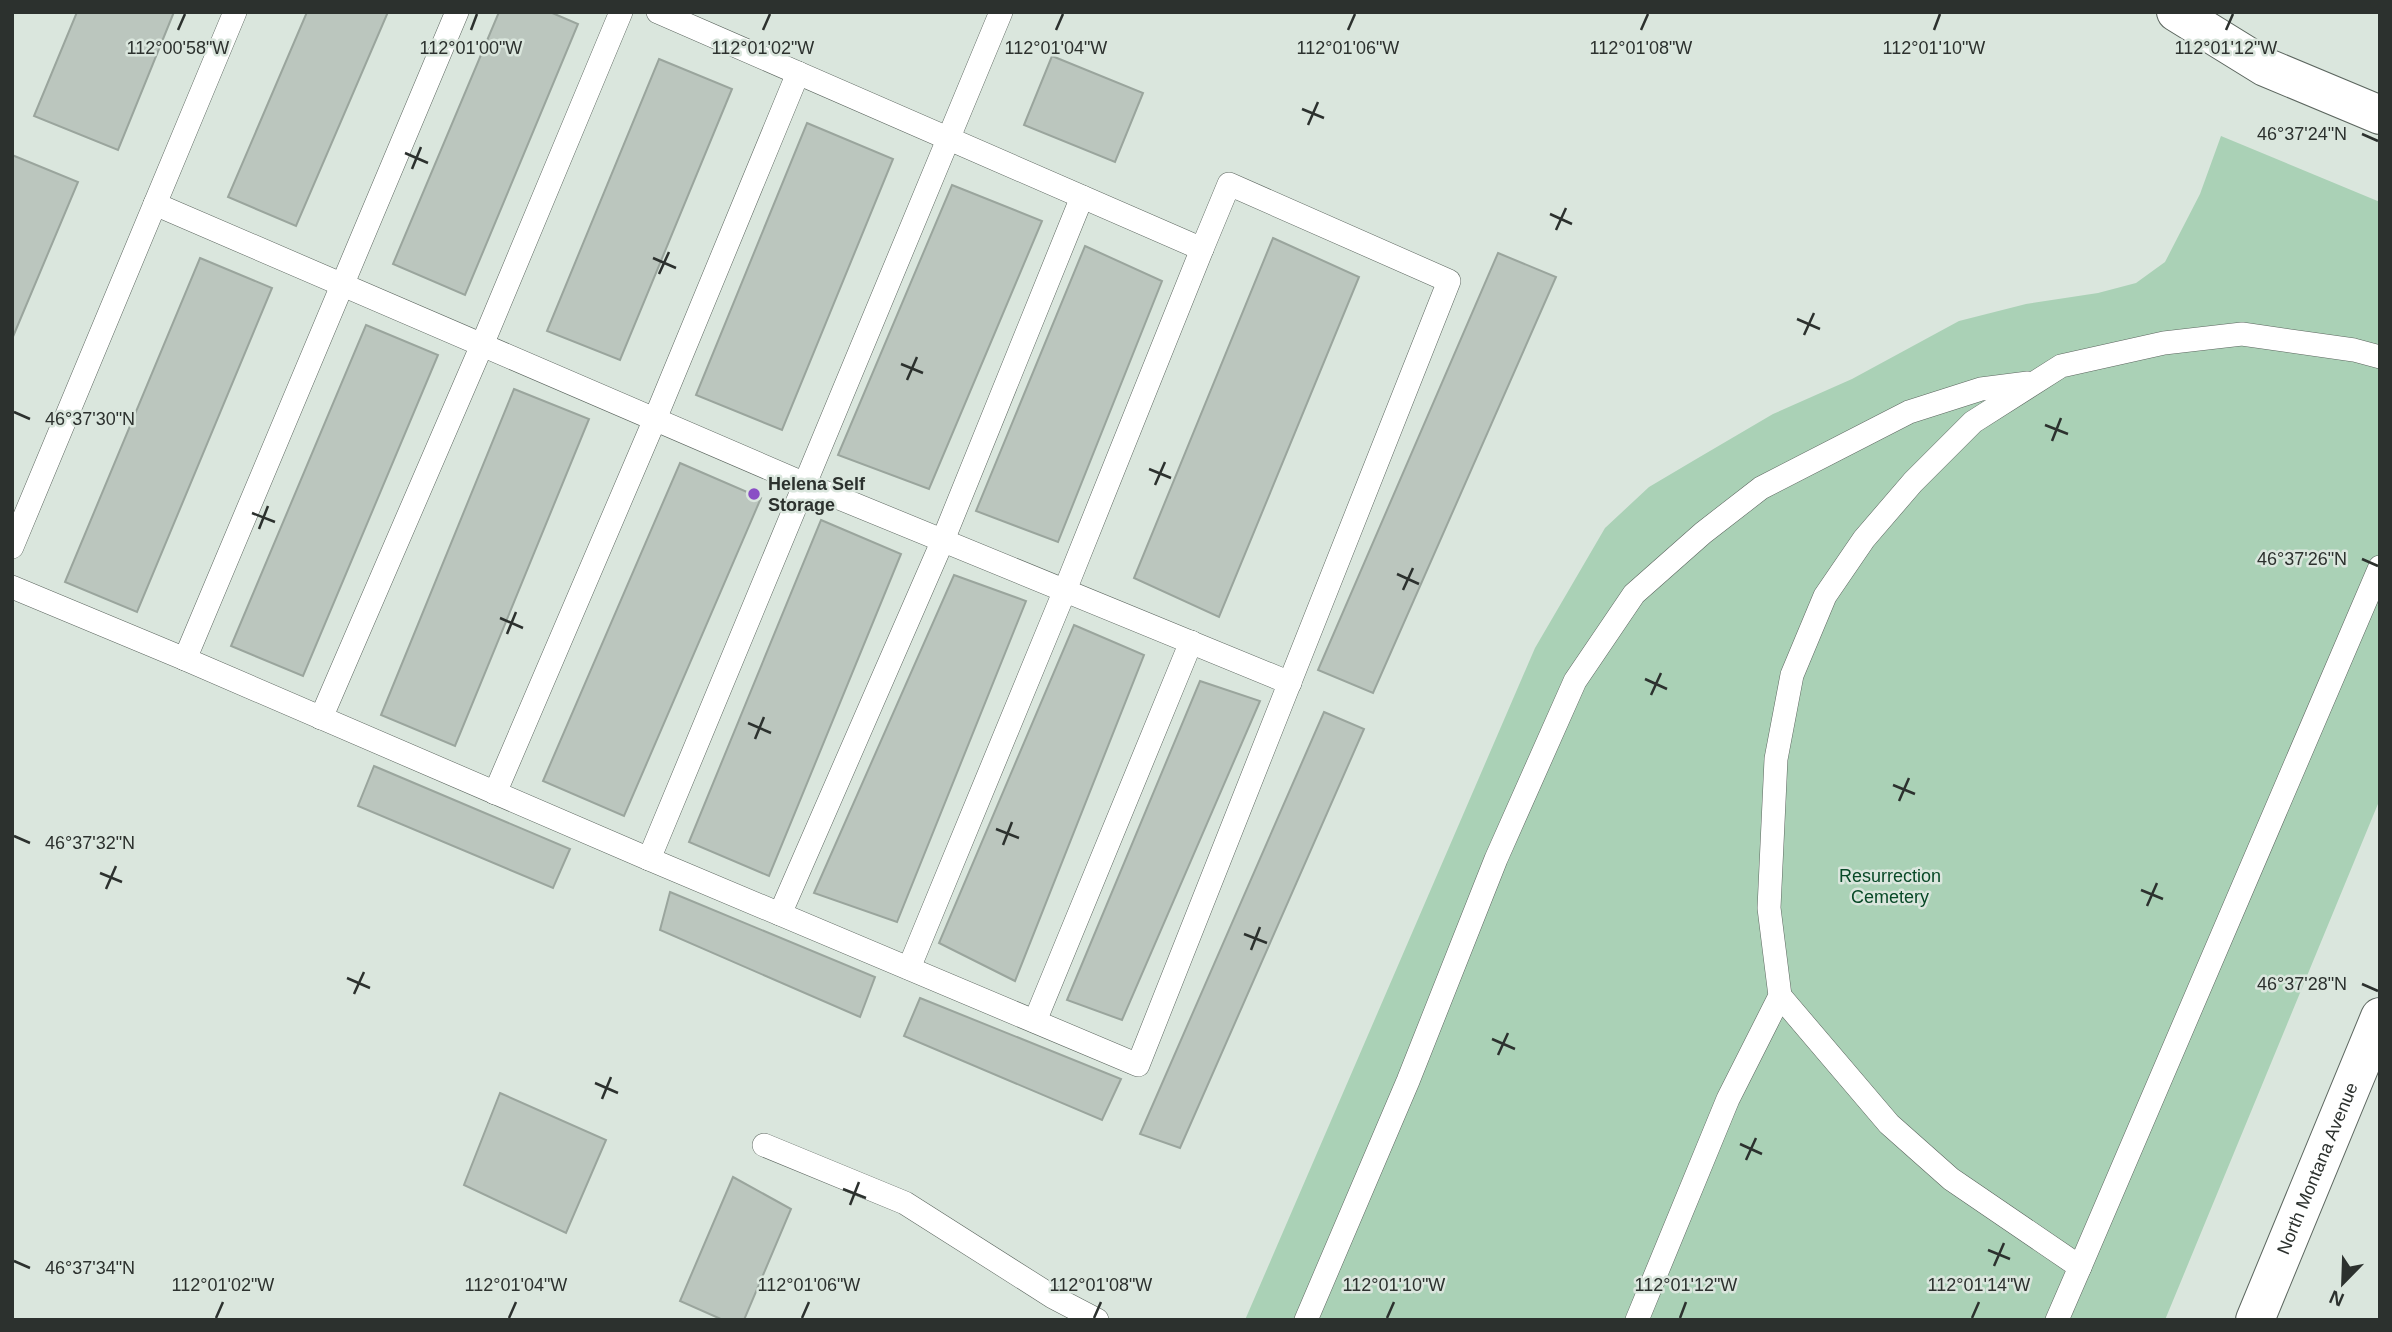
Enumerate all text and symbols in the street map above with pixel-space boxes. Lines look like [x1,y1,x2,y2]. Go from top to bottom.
text: 112°00'58"W [127,38,229,58]
text: 112°01'00"W [420,38,522,58]
text: 112°01'02"W [712,38,814,58]
text: 112°01'04"W [1005,38,1107,58]
text: 112°01'06"W [1297,38,1399,58]
text: 112°01'08"W [1590,38,1692,58]
text: 112°01'10"W [1883,38,1985,58]
text: 112°01'12"W [2175,38,2277,58]
text: 46°37'24"N [2257,124,2347,144]
text: 46°37'30"N [45,409,135,429]
place label: Helena Self Storage [768,474,866,515]
marker: Helena Self Storage [746,486,762,502]
text: 46°37'26"N [2257,549,2347,569]
text: 46°37'32"N [45,833,135,853]
park label: Resurrection Cemetery [1839,866,1941,907]
text: 46°37'28"N [2257,974,2347,994]
street label: North Montana Avenue [2273,1080,2362,1257]
north arrow [2308,1248,2378,1318]
text: 46°37'34"N [45,1258,135,1278]
text: 112°01'02"W [172,1275,274,1295]
text: 112°01'04"W [465,1275,567,1295]
text: 112°01'06"W [758,1275,860,1295]
text: 112°01'08"W [1050,1275,1152,1295]
text: 112°01'10"W [1343,1275,1445,1295]
text: 112°01'12"W [1635,1275,1737,1295]
text: 112°01'14"W [1928,1275,2030,1295]
text: N [2326,1286,2347,1311]

